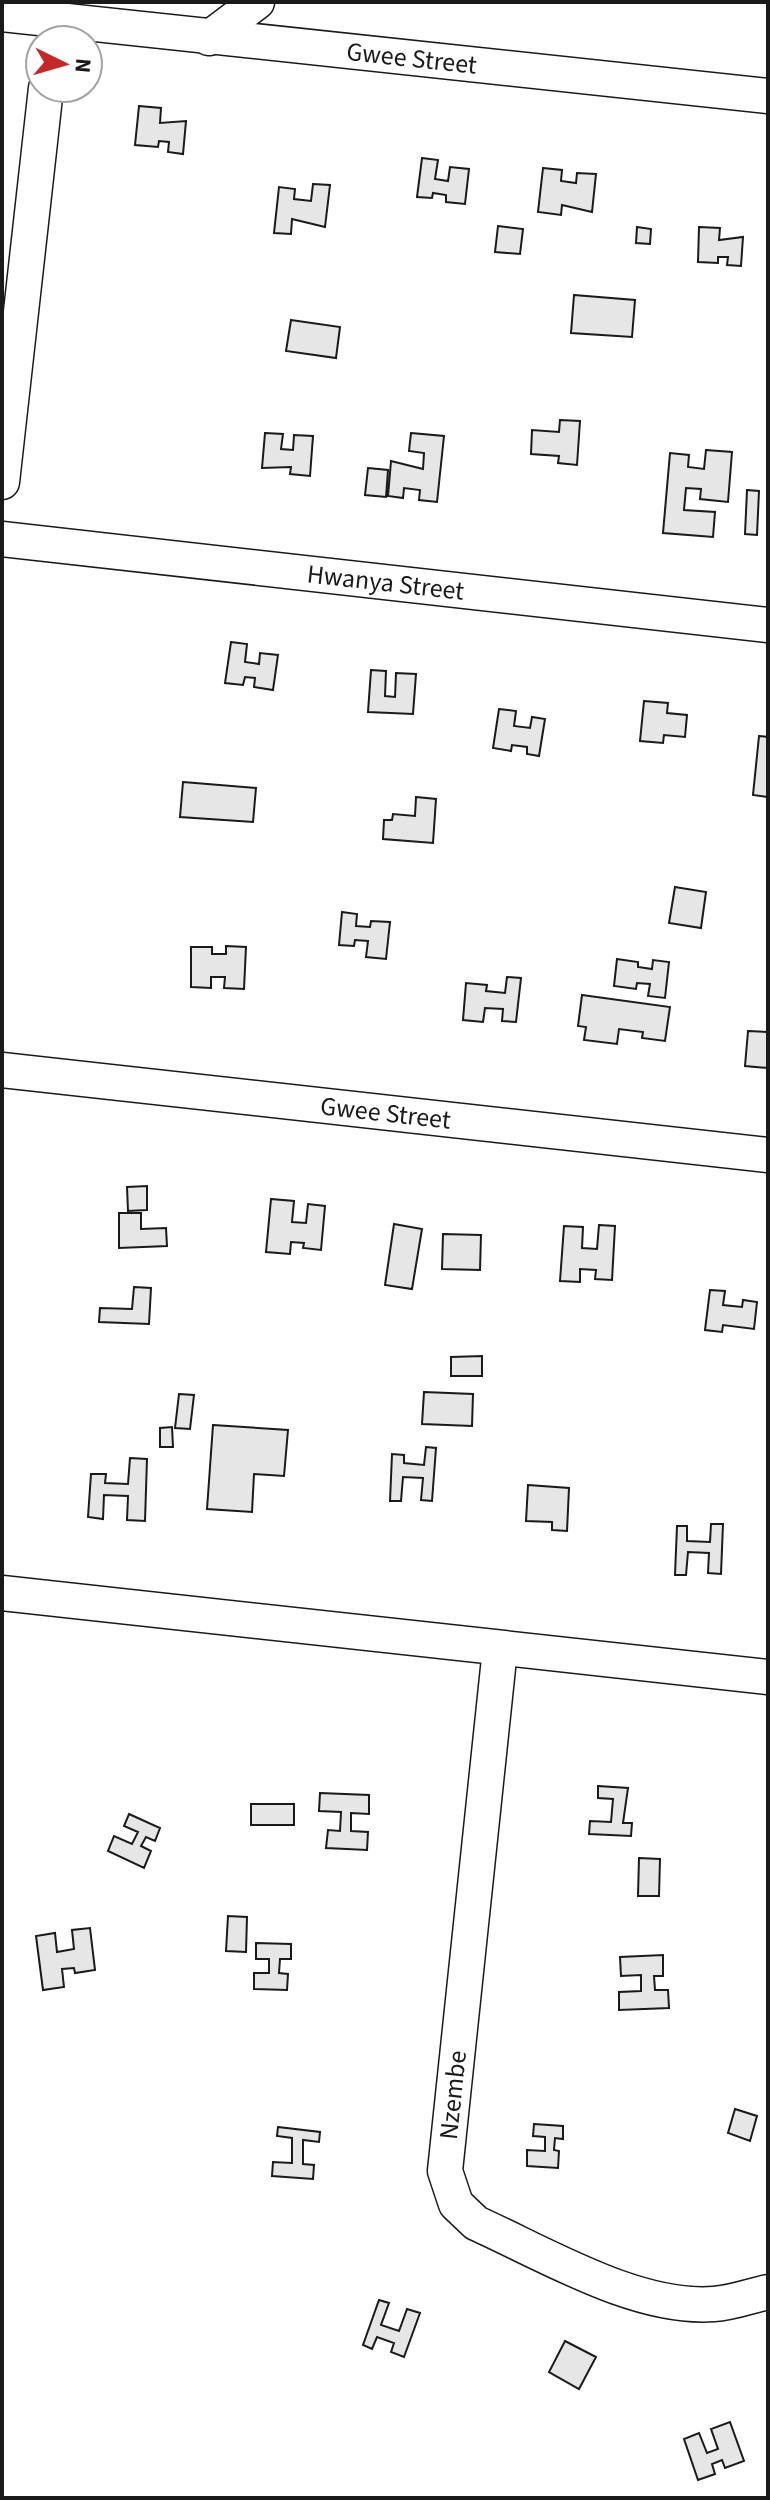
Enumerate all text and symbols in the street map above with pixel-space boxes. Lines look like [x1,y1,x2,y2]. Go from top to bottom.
north arrow [24,24,104,104]
street label: Gwee Street [345,32,479,83]
text: N [66,57,100,74]
street label: Hwanya Street [305,555,466,609]
street label: Gwee Street [319,1087,453,1138]
street label: Nzembe [430,2049,476,2141]

